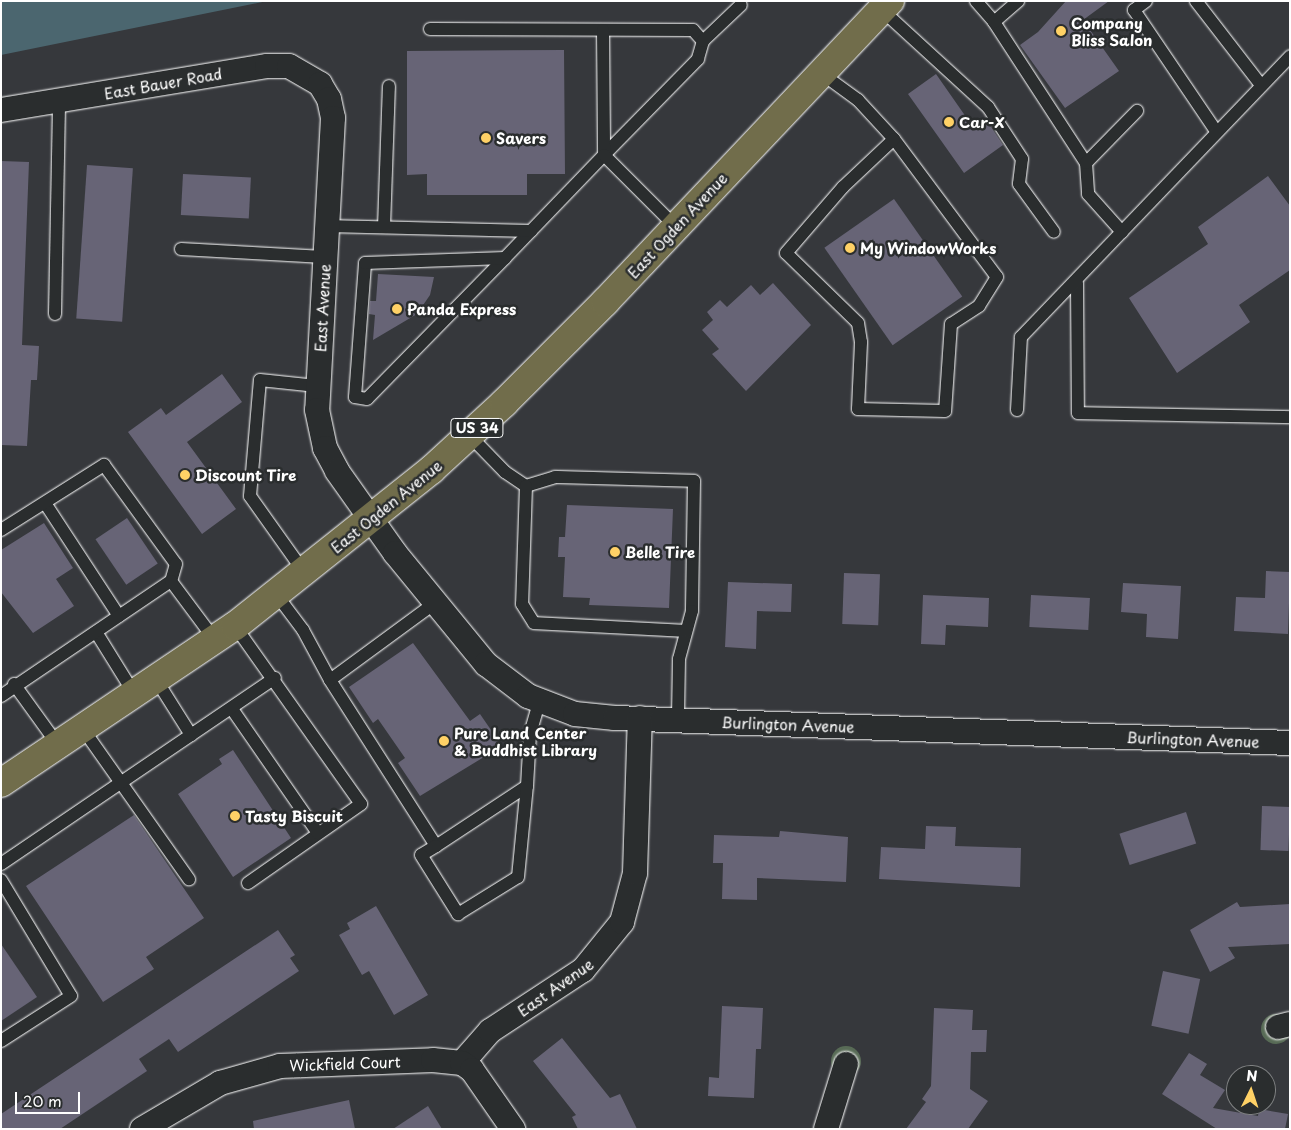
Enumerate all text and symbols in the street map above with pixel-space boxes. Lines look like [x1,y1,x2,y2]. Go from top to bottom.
place label: Company Bliss Salon [1071,13,1153,48]
marker: Company Bliss Salon [1055,25,1067,37]
street label: East Bauer Road [102,64,224,102]
place label: Car-X [959,113,1004,131]
marker: Car-X [943,116,955,128]
place label: Savers [496,129,546,147]
marker: Savers [480,132,492,144]
street label: East Ogden Avenue [624,169,730,281]
place label: My WindowWorks [860,239,997,257]
marker: My WindowWorks [844,242,856,254]
street label: East Avenue [311,264,333,352]
place label: Panda Express [407,300,516,318]
marker: Panda Express [391,303,403,315]
road number: US 34 [450,416,504,439]
street label: East Ogden Avenue [327,456,445,556]
place label: Discount Tire [195,466,297,484]
marker: Discount Tire [179,469,191,481]
place label: Belle Tire [625,543,696,561]
marker: Belle Tire [609,546,621,558]
street label: Burlington Avenue [722,713,854,735]
place label: Pure Land Center & Buddhist Library [454,723,598,758]
street label: Burlington Avenue [1127,728,1259,750]
marker: Pure Land Center & Buddhist Library [438,735,450,747]
place label: Tasty Biscuit [245,807,343,825]
marker: Tasty Biscuit [229,810,241,822]
street label: East Avenue [514,955,596,1019]
street label: Wickfield Court [289,1052,401,1074]
north arrow [1226,1065,1276,1115]
text: N [1246,1065,1258,1086]
scale bar [18,1082,82,1114]
text: 20 m [23,1089,62,1112]

